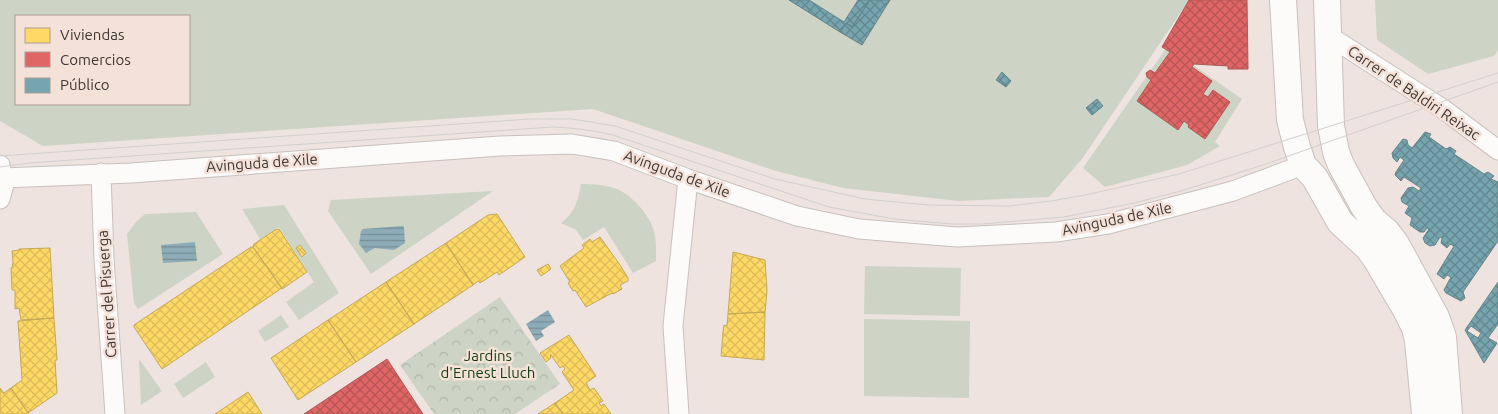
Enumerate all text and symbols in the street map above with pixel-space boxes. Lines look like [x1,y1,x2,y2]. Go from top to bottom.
legend [15,15,190,105]
text: Viviendas [60,26,124,43]
street label: Carrer de Baldiri Reixac [1345,42,1484,143]
text: Comercios [60,51,131,68]
text: Público [60,76,110,93]
street label: Avinguda de Xile [622,146,733,201]
street label: Avinguda de Xile [206,150,318,175]
street label: Avinguda de Xile [1060,199,1173,238]
street label: Carrer del Pisuerga [94,230,119,359]
park label: Jardins d'Ernest Lluch [441,347,535,381]

